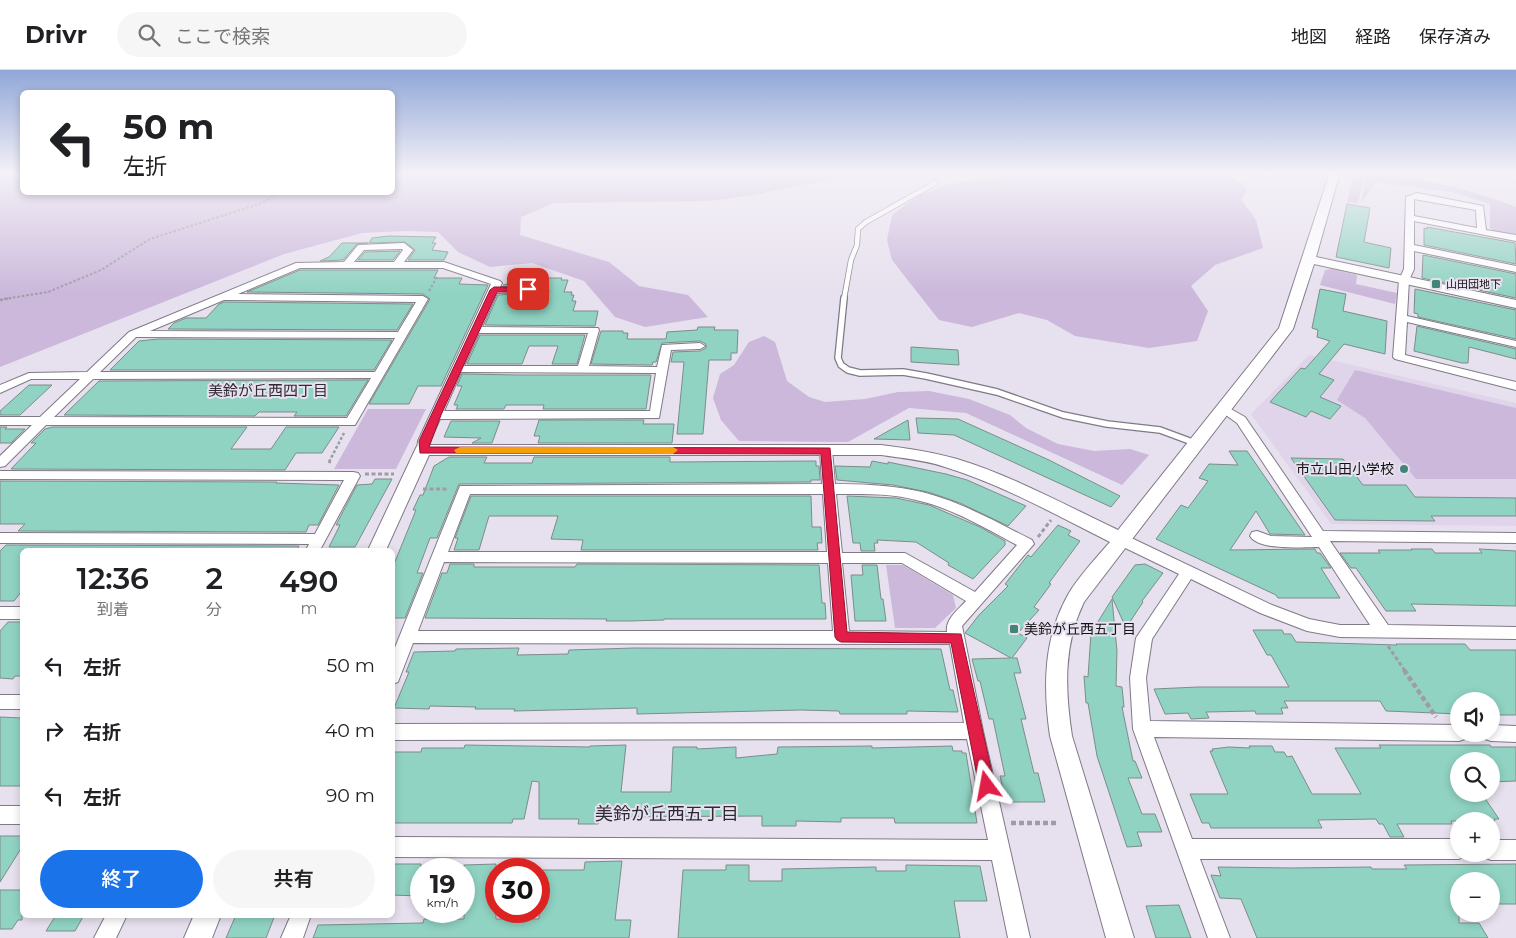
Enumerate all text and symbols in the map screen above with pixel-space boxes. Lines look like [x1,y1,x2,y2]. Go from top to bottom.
search box [117,12,467,57]
text: Drivr [25,20,87,49]
icon: search [135,21,163,49]
text: ここで検索 [175,25,270,48]
text: 地図 [1291,26,1327,48]
text: 経路 [1355,26,1391,48]
text: 保存済み [1419,26,1491,48]
text: 50 m [123,105,214,148]
icon: left [40,110,105,175]
text: 左折 [123,153,167,180]
pin [507,268,549,310]
icon: arrive [514,275,542,303]
place label: 山田団地下 [1446,277,1501,291]
marker: 山田団地下 [1430,278,1442,290]
district label: 美鈴が丘西四丁目 [208,381,328,400]
place label: 市立山田小学校 [1296,460,1394,478]
marker: 市立山田小学校 [1398,463,1410,475]
text: 12:36 [76,560,149,597]
text: 2 [205,560,223,597]
text: 490 [279,563,339,600]
text: m [300,599,317,618]
text: 到着 [97,600,129,619]
text: 分 [206,600,222,619]
place label: 美鈴が丘西五丁目 [1024,620,1136,638]
marker: 美鈴が丘西五丁目 [1008,623,1020,635]
icon: left [40,652,68,680]
text: 50 m [327,654,375,677]
text: 左折 [83,656,121,679]
map controls [1450,692,1500,922]
button: sound [1450,692,1500,742]
icon: right [40,717,68,745]
text: 40 m [325,719,375,742]
text: 右折 [83,721,121,744]
button: search [1450,752,1500,802]
position arrow [960,759,1012,811]
icon: left [40,782,68,810]
text: 90 m [326,784,375,807]
text: 左折 [83,786,121,809]
district label: 美鈴が丘西五丁目 [595,803,739,825]
button: + [1450,812,1500,862]
button: 終了 [40,850,203,908]
button: 共有 [213,850,375,908]
speed limit sign: 30 [485,858,550,923]
text: 19 [430,869,455,899]
button: − [1450,872,1500,922]
text: km/h [426,895,459,910]

